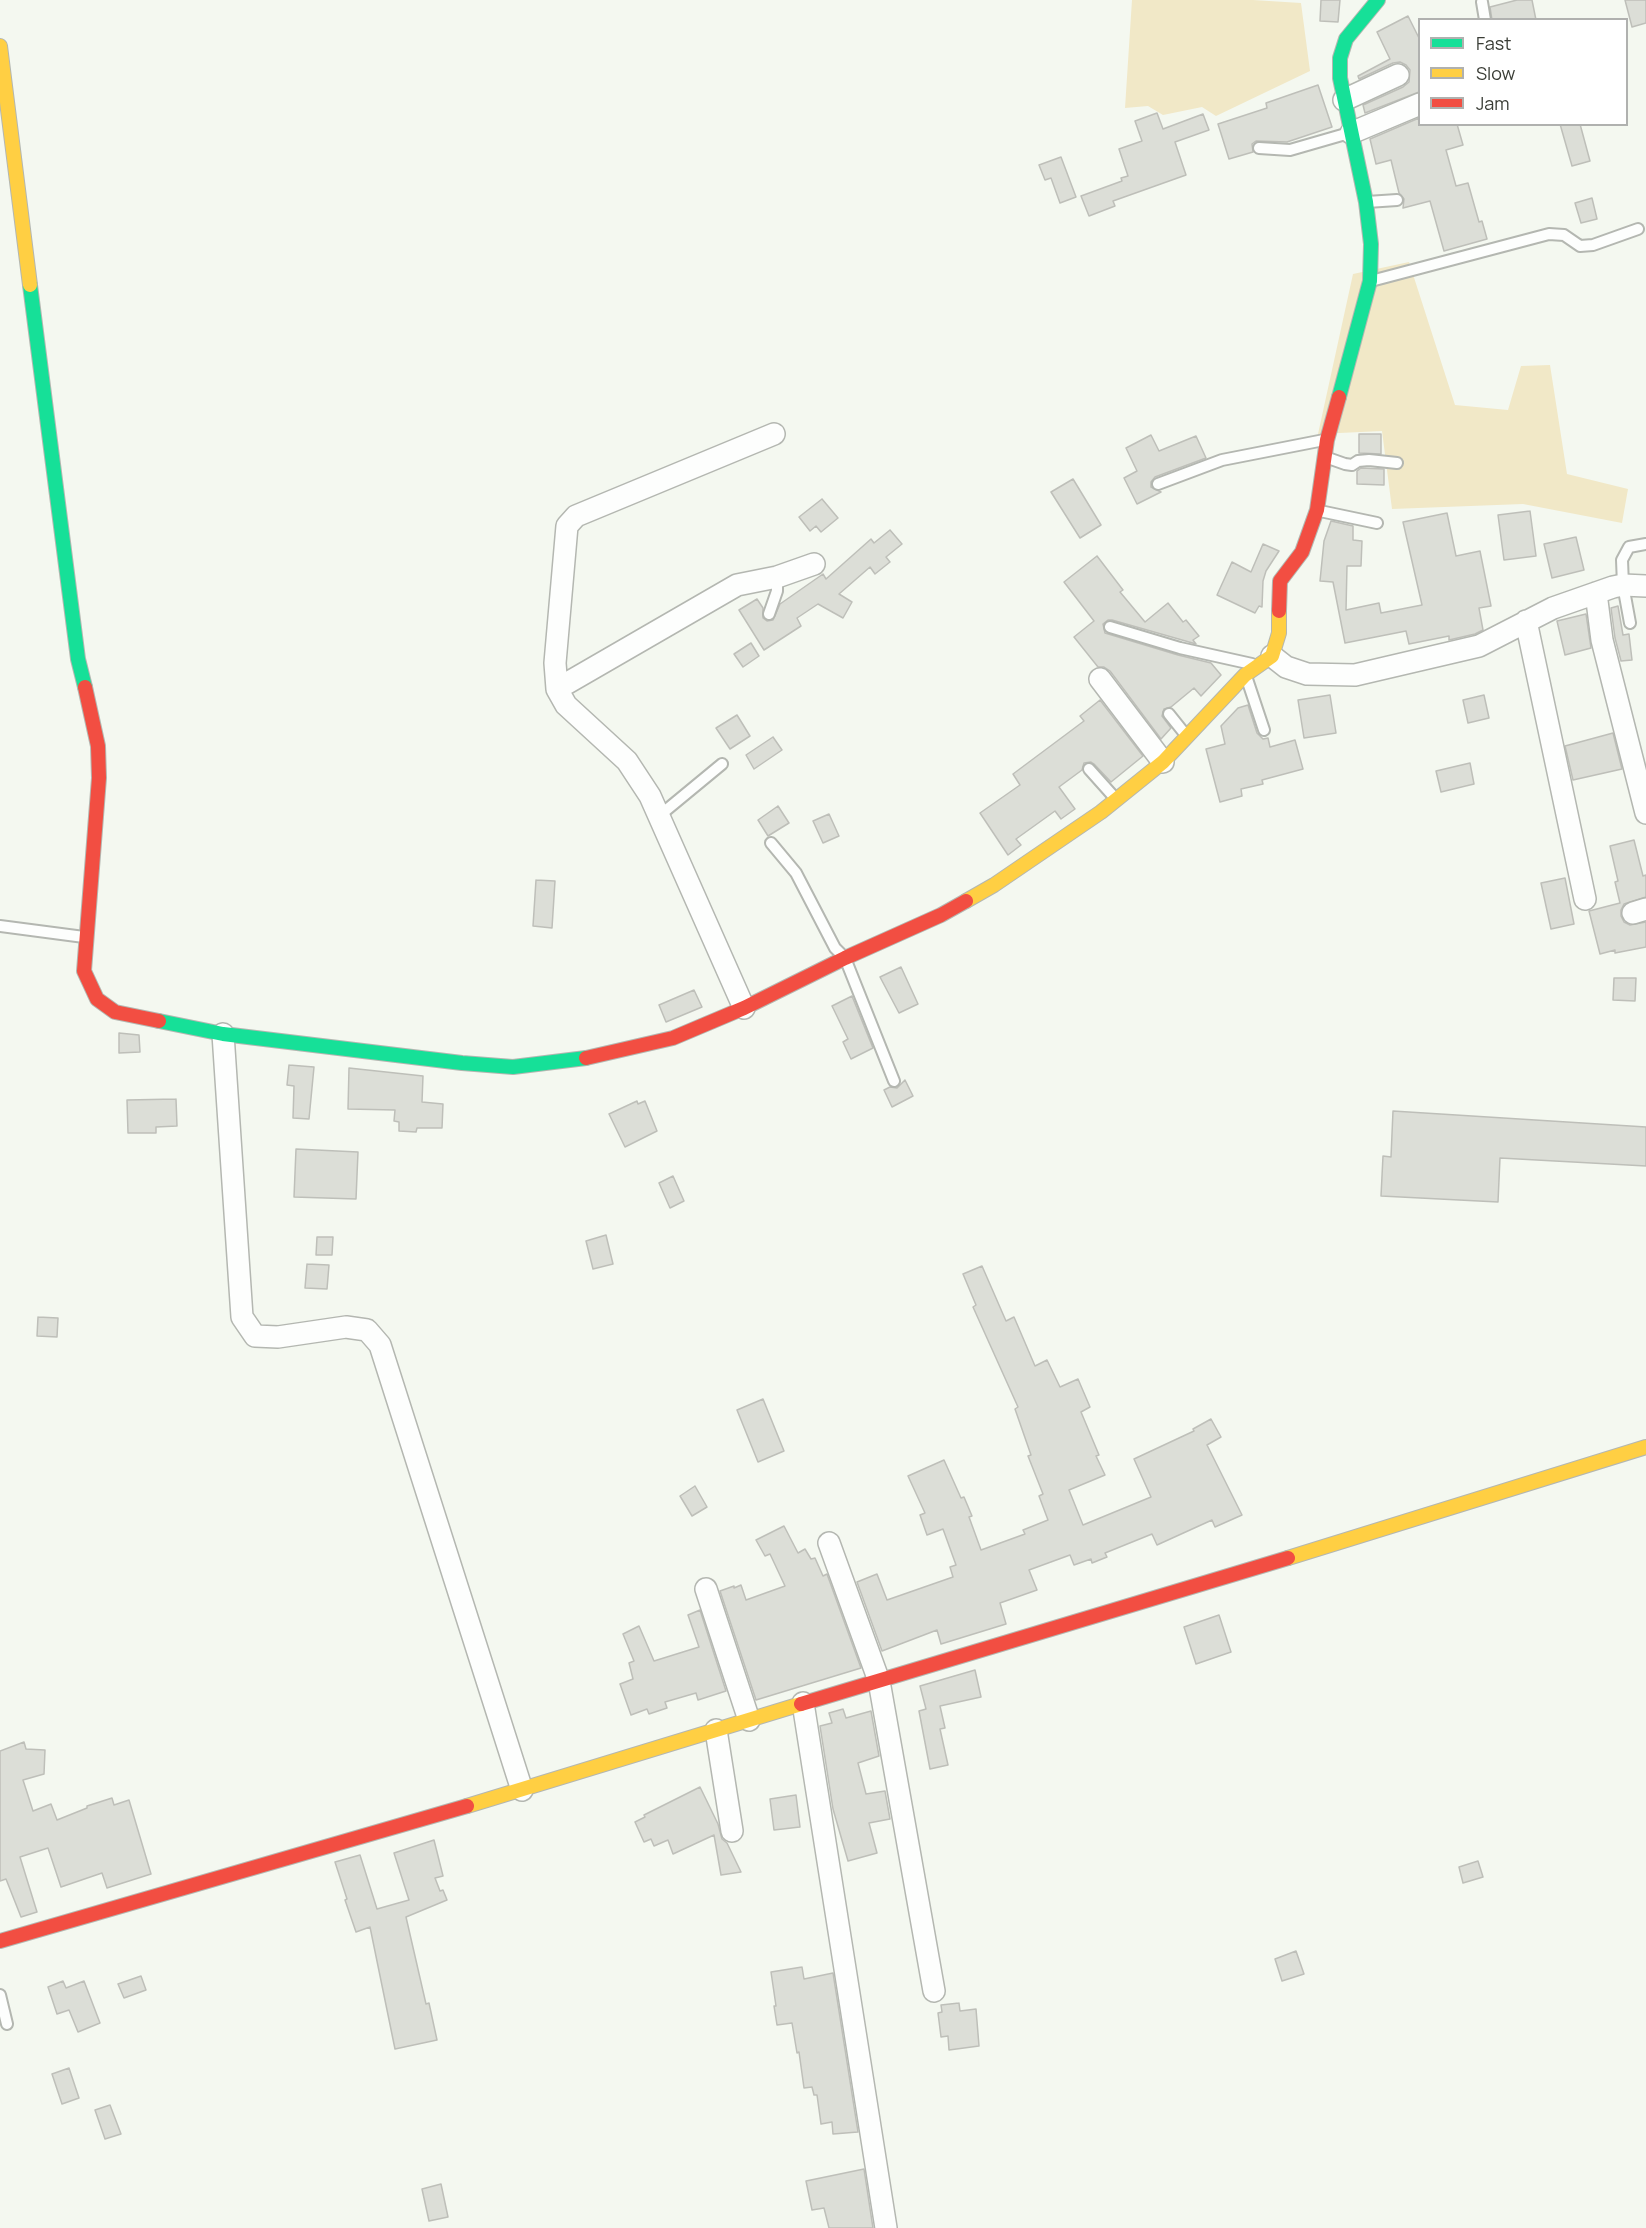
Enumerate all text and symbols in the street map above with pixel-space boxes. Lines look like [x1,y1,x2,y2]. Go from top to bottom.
legend [1418,18,1628,126]
text: Fast [1476,31,1511,55]
text: Slow [1476,61,1515,85]
text: Jam [1476,91,1510,115]

